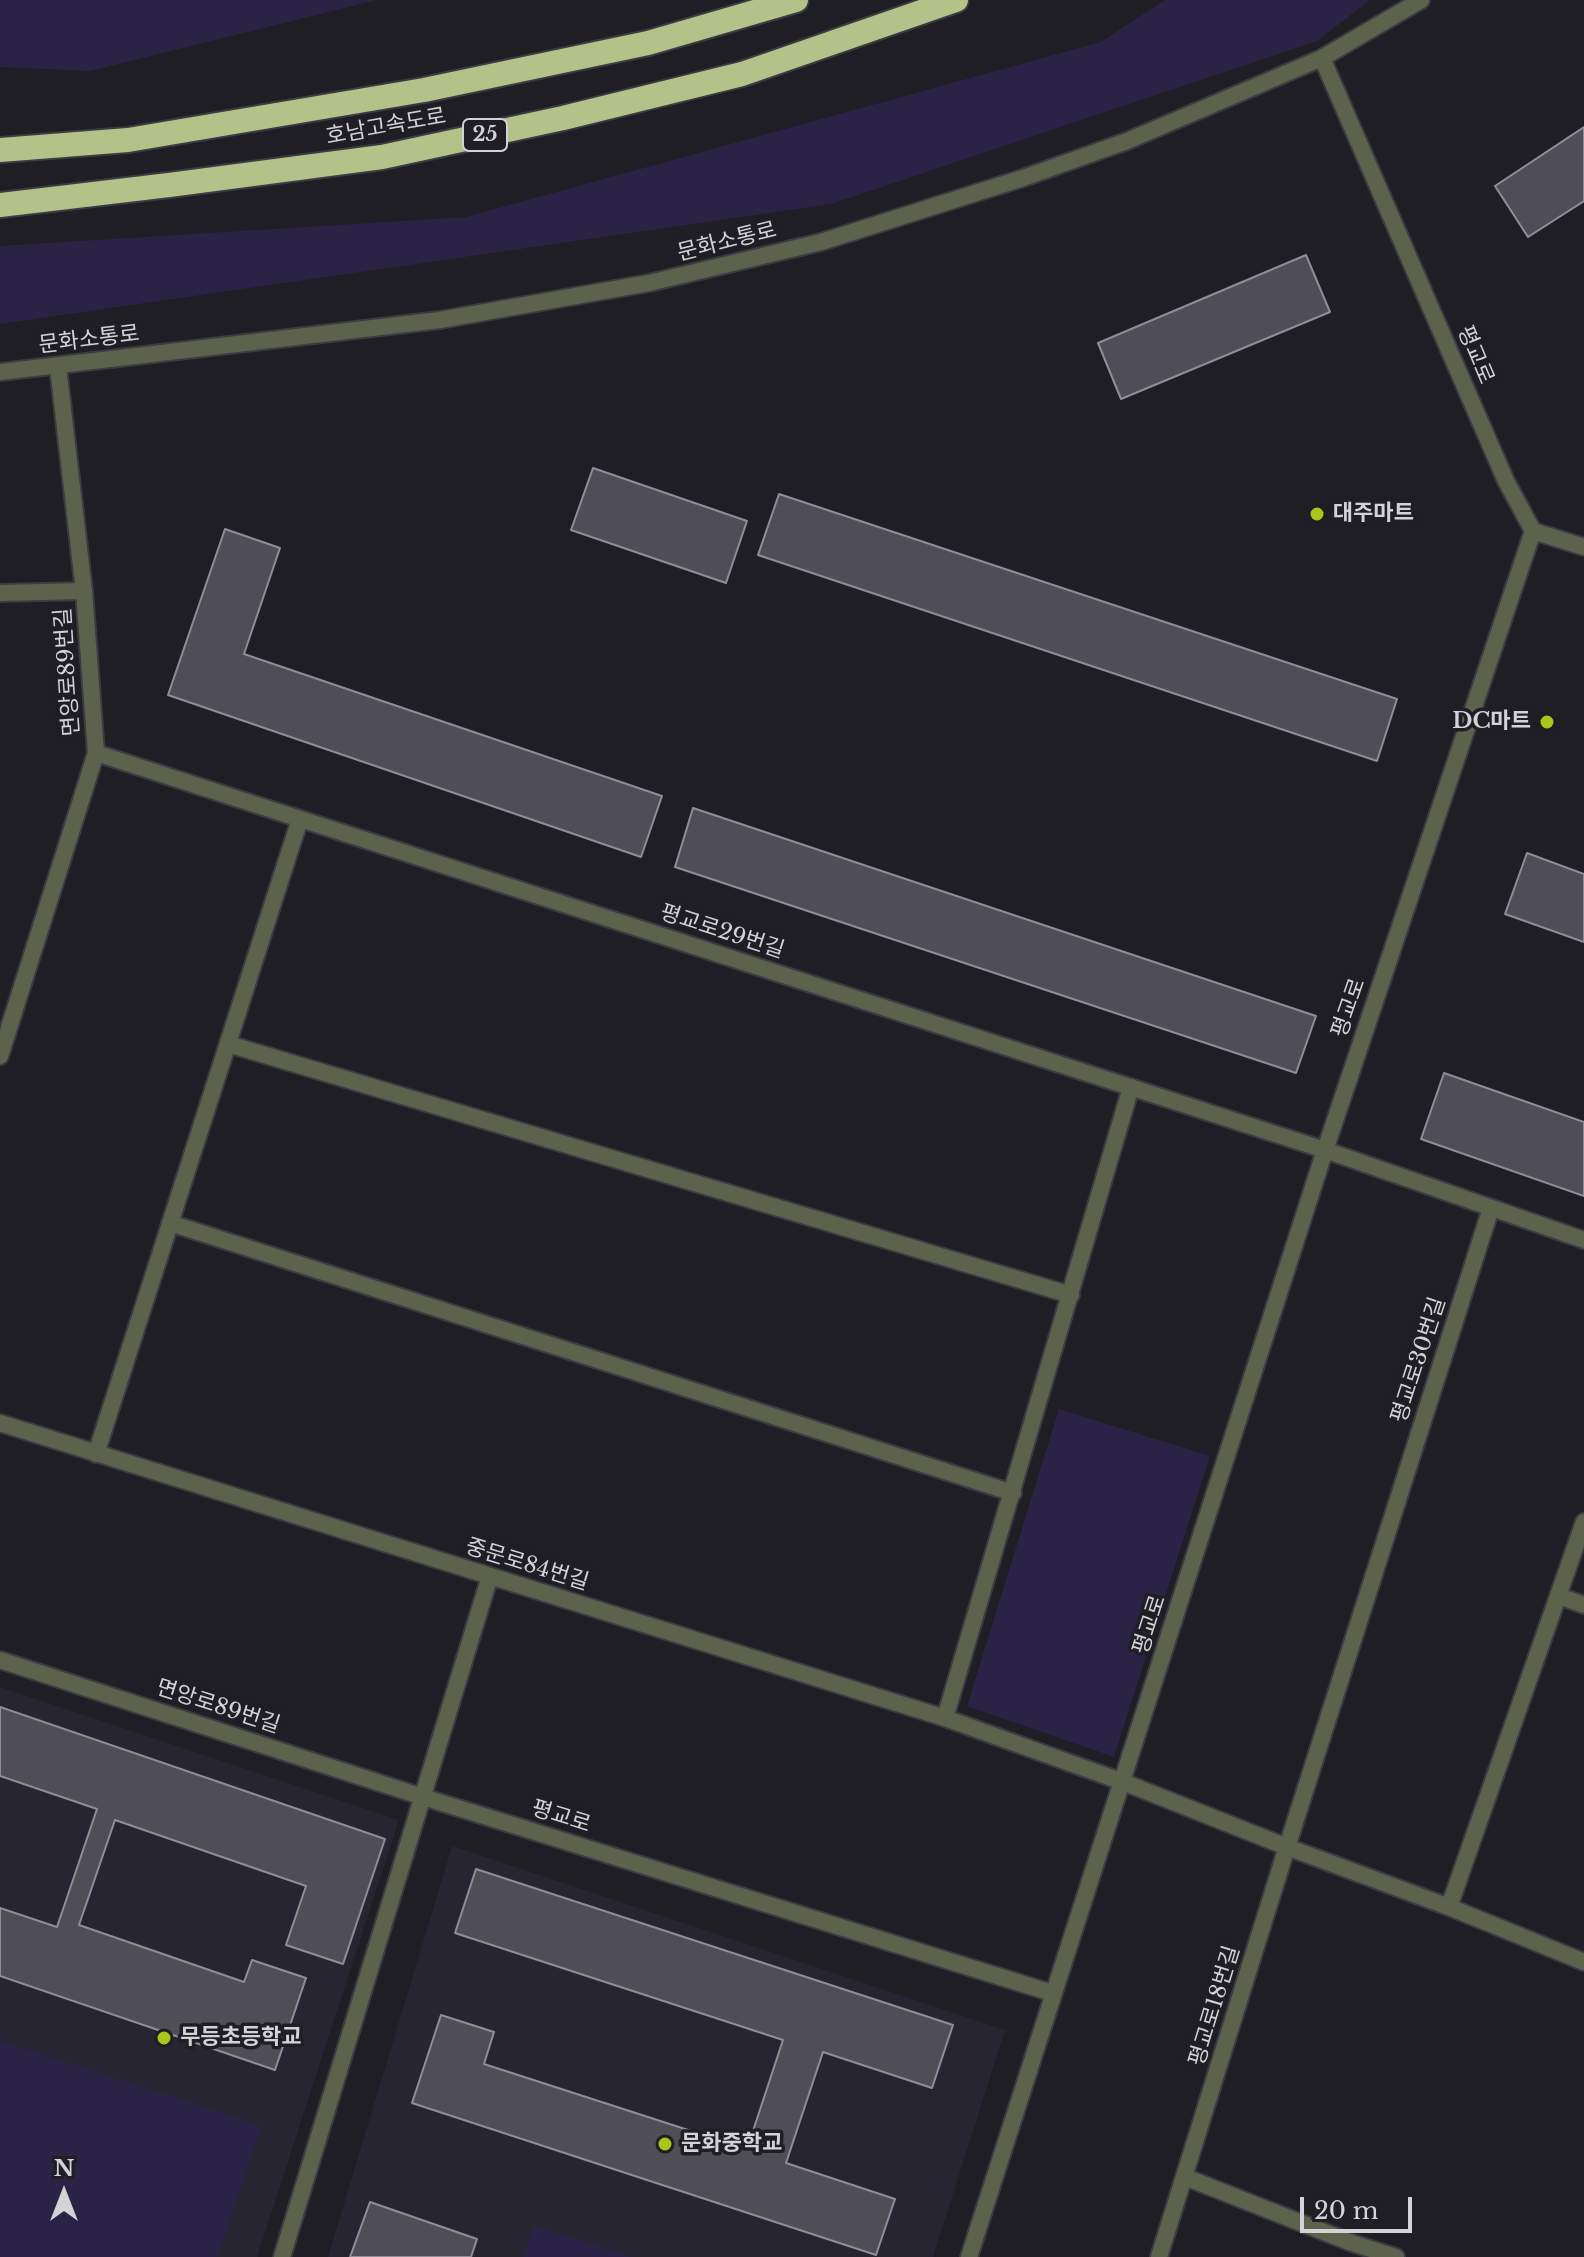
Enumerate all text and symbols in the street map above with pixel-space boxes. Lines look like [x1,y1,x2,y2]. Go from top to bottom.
street label: 호남고속도로 [324,103,448,151]
road number: 25 [463,119,507,151]
street label: 문화소통로 [675,217,779,267]
street label: 문화소통로 [37,321,141,359]
street label: 평교로 [1451,322,1499,388]
place label: 대주마트 [1333,501,1414,527]
marker: 대주마트 [1308,505,1326,523]
street label: 면앙로89번길 [50,607,86,737]
place label: DC마트 [1452,709,1531,735]
marker: DC마트 [1538,713,1556,731]
street label: 평교로29번길 [657,900,787,964]
street label: 평교로 [1327,975,1371,1041]
street label: 평교로30번길 [1386,1294,1452,1426]
street label: 중문로84번길 [462,1534,592,1596]
street label: 평교로 [1128,1592,1172,1658]
street label: 면앙로89번길 [153,1675,283,1739]
street label: 평교로 [528,1796,594,1838]
street label: 평교로18번길 [1184,1943,1246,2069]
place label: 무등초등학교 [180,2025,301,2051]
marker: 무등초등학교 [155,2029,173,2047]
place label: 문화중학교 [681,2131,782,2157]
marker: 문화중학교 [656,2135,674,2153]
north arrow [24,2153,104,2233]
text: N [54,2155,74,2182]
scale bar [1304,2181,1416,2231]
text: 20 m [1314,2196,1379,2225]

